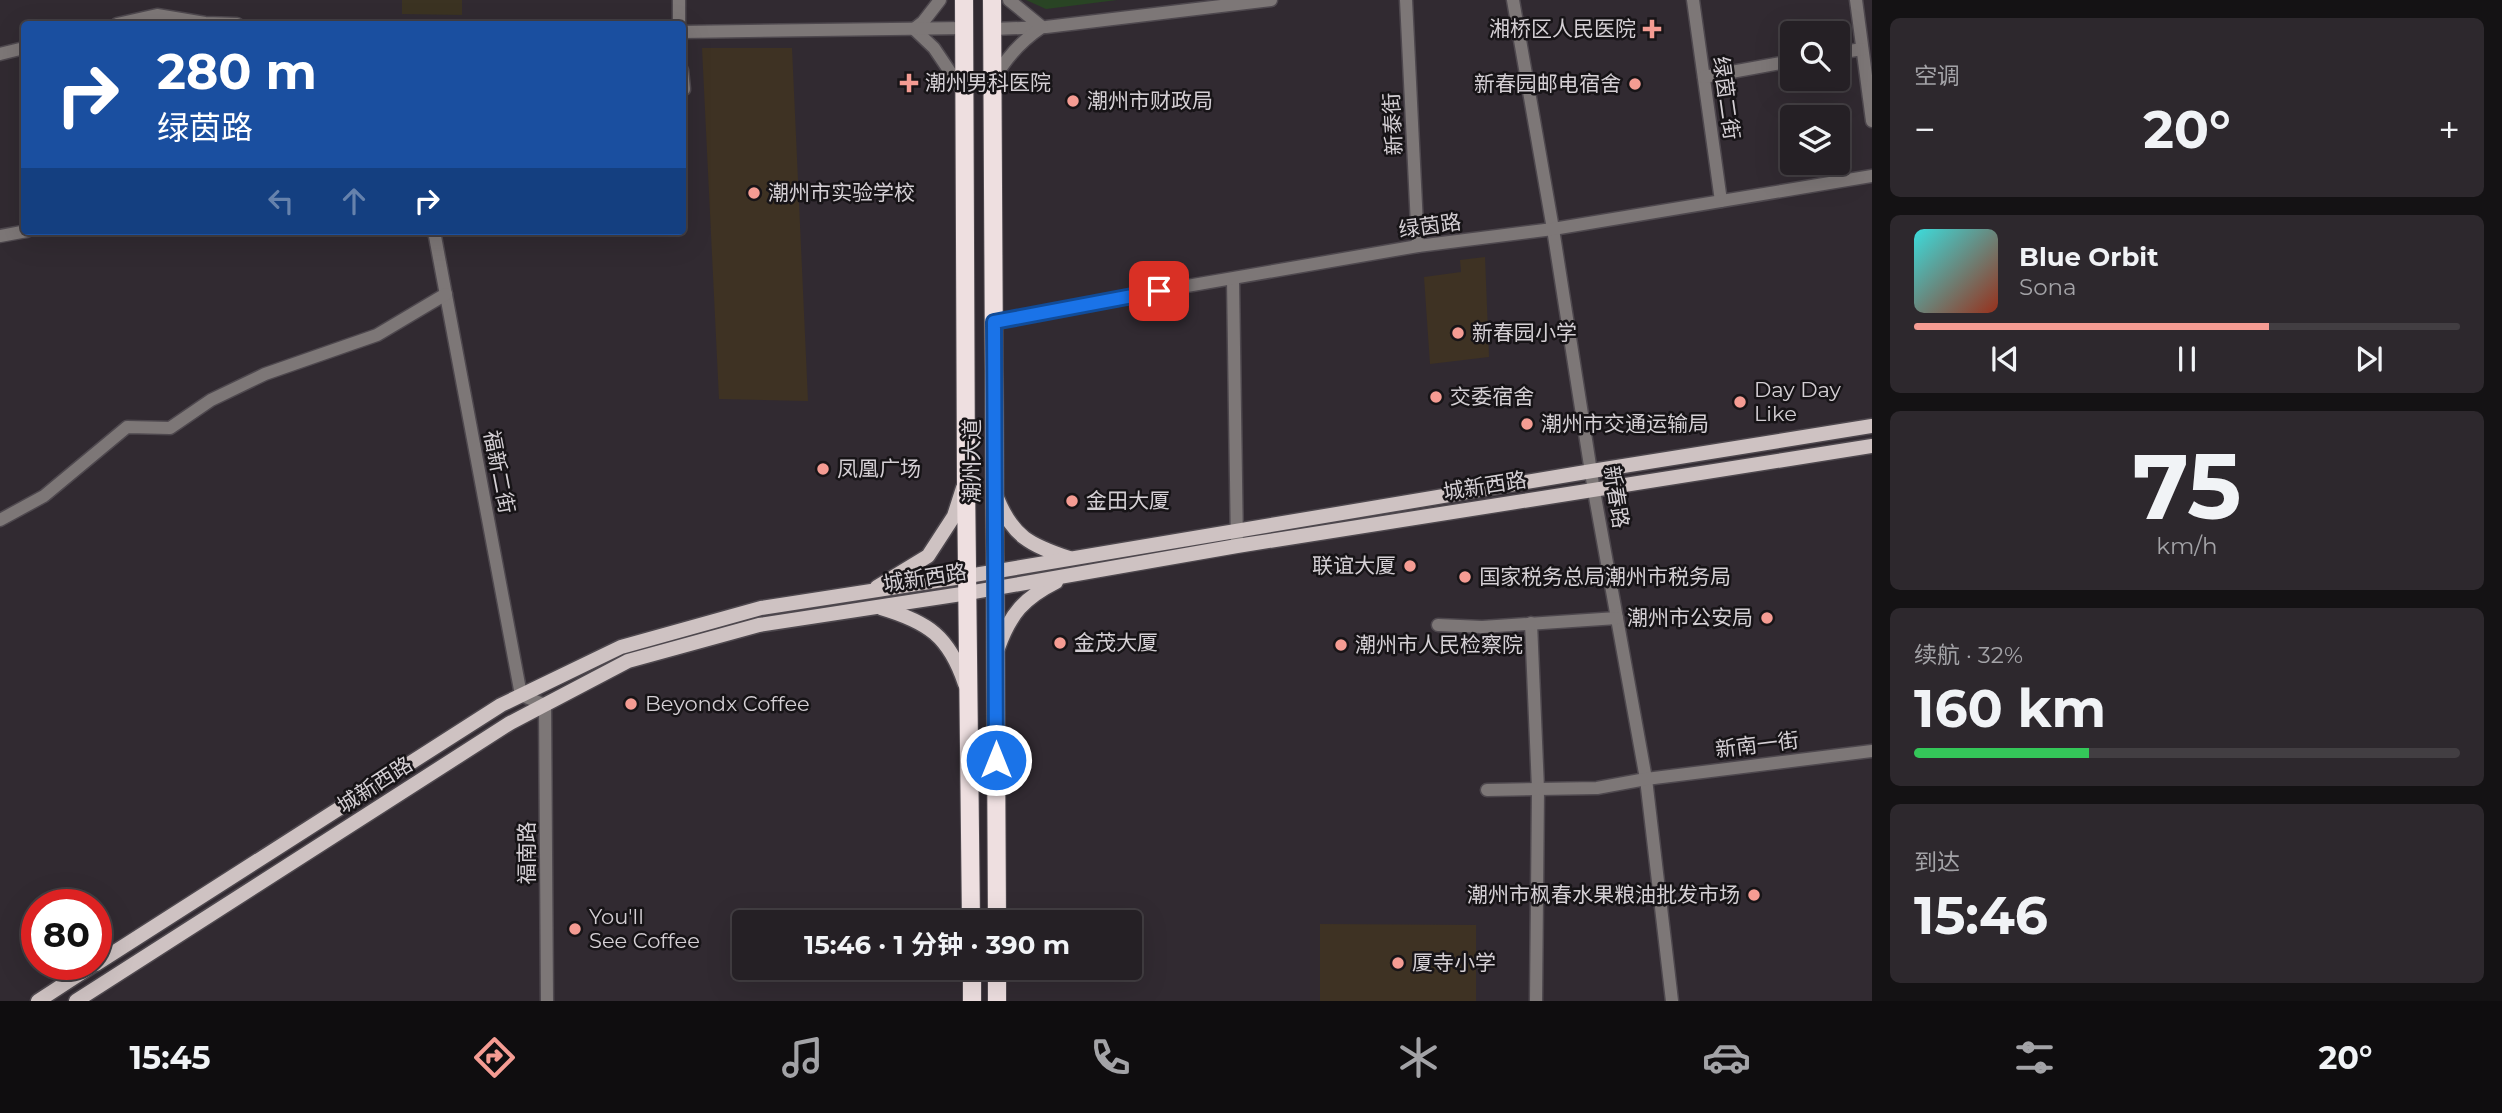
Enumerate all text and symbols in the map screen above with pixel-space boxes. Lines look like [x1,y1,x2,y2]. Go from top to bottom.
place label: 湘桥区人民医院 [1489,16,1636,41]
marker: 湘桥区人民医院 [1642,19,1662,39]
map controls [1780,21,1850,175]
button: search [1780,21,1850,91]
text: 280 m [157,42,317,101]
icon: right [42,49,133,140]
street label: 绿茵二街 [1708,55,1745,141]
text: 空调 [1914,62,1960,90]
place label: 潮州男科医院 [925,70,1051,95]
place label: 新春园邮电宿舍 [1474,71,1621,96]
marker: 潮州男科医院 [899,73,919,93]
marker: 新春园邮电宿舍 [1627,76,1643,92]
place label: 潮州市财政局 [1087,88,1213,113]
street label: 新泰街 [1378,92,1407,156]
marker: 潮州市财政局 [1065,93,1081,109]
text: 20° [2143,98,2231,161]
button: layers [1780,105,1850,175]
text: − [1914,106,1936,153]
text: + [2438,106,2460,153]
text: 绿茵路 [157,108,253,147]
place label: 潮州市实验学校 [768,180,915,205]
icon: left [262,182,300,220]
icon: ahead [335,182,373,220]
icon: right [408,182,446,220]
marker: 潮州市实验学校 [746,185,762,201]
street label: 绿茵路 [1397,209,1463,242]
text: Blue Orbit [2019,241,2158,273]
pin [1129,261,1189,321]
icon: arrive [1140,272,1178,310]
text: Sona [2019,273,2077,301]
place label: 新春园小学 [1472,320,1577,345]
marker: 新春园小学 [1450,325,1466,341]
icon: previous [1986,340,2024,378]
icon: pause [2168,340,2206,378]
icon: next [2350,340,2388,378]
place label: Day Day Like [1754,377,1842,426]
place label: 交委宿舍 [1450,384,1534,409]
marker: 交委宿舍 [1428,389,1444,405]
marker: Day Day Like [1732,394,1748,410]
place label: 潮州市交通运输局 [1541,411,1709,436]
marker: 潮州市交通运输局 [1519,416,1535,432]
street label: 潮州大道 [959,419,984,503]
street label: 福新二街 [479,428,520,516]
text: 75 [2132,431,2242,542]
place label: 凤凰广场 [837,456,921,481]
marker: 凤凰广场 [815,461,831,477]
street label: 新春路 [1599,464,1634,530]
street label: 城新西路 [1441,467,1528,504]
place label: 金田大厦 [1086,488,1170,513]
marker: 金田大厦 [1064,493,1080,509]
text: km/h [2156,532,2218,560]
place label: 联谊大厦 [1312,553,1396,578]
marker: 联谊大厦 [1402,558,1418,574]
street label: 城新西路 [881,559,968,596]
place label: 国家税务总局潮州市税务局 [1479,564,1731,589]
marker: 国家税务总局潮州市税务局 [1457,569,1473,585]
place label: 潮州市公安局 [1627,605,1753,630]
marker: 潮州市公安局 [1759,610,1775,626]
place label: 金茂大厦 [1074,630,1158,655]
place label: 潮州市人民检察院 [1355,632,1523,657]
marker: 金茂大厦 [1052,635,1068,651]
marker: 潮州市人民检察院 [1333,637,1349,653]
text: 续航 · 32% [1914,641,2023,669]
text: 160 km [1914,677,2106,740]
place label: Beyondx Coffee [645,691,810,716]
marker: Beyondx Coffee [623,696,639,712]
position arrow [959,723,1033,797]
street label: 新南一街 [1714,727,1800,762]
street label: 城新西路 [333,751,417,818]
street label: 福南路 [514,822,539,885]
text: 到达 [1914,848,1960,876]
place label: 潮州市枫春水果粮油批发市场 [1467,882,1740,907]
text: 15:46 [1914,884,2048,947]
marker: 潮州市枫春水果粮油批发市场 [1746,887,1762,903]
speed limit sign: 80 [21,889,112,980]
place label: You'll See Coffee [589,904,700,953]
marker: You'll See Coffee [567,921,583,937]
text: 15:46 · 1 分钟 · 390 m [804,929,1070,961]
place label: 厦寺小学 [1412,950,1496,975]
marker: 厦寺小学 [1390,955,1406,971]
icon: directions [470,1033,519,1082]
icon: music [778,1033,827,1082]
icon: phone [1086,1033,1135,1082]
icon: climate [1394,1033,1443,1082]
icon: car [1702,1033,1751,1082]
icon: filters [2010,1033,2059,1082]
text: 15:45 [130,1038,211,1077]
text: 20° [2318,1038,2372,1077]

